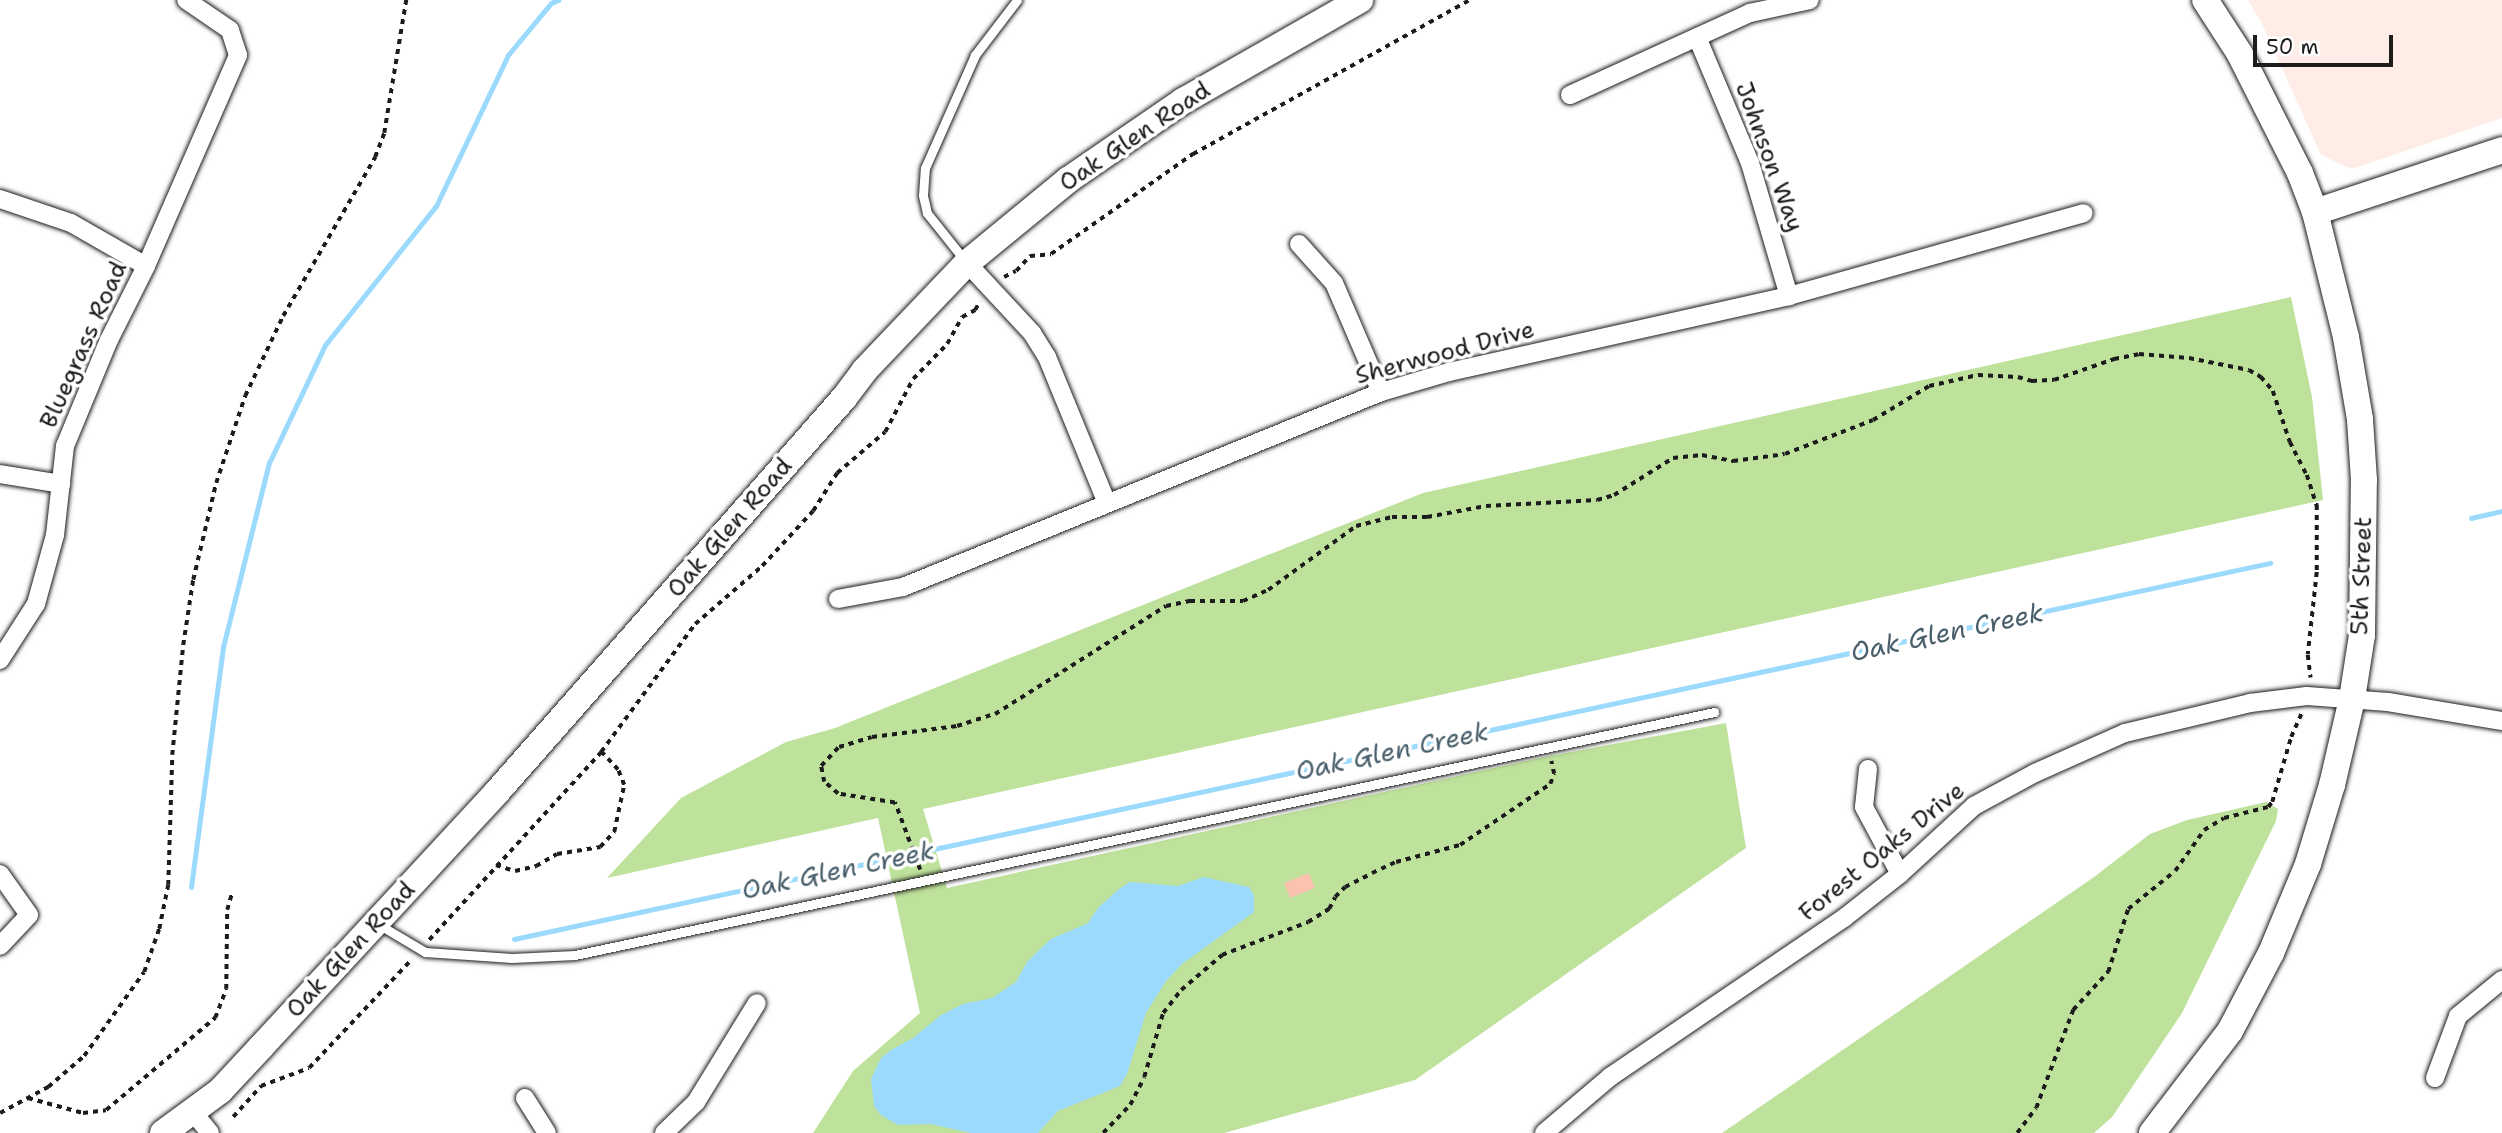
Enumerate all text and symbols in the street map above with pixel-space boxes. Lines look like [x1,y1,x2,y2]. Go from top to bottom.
scale bar [2257,21,2397,65]
text: 50 m [2266,33,2319,61]
street label: Oak Glen Road [1054,76,1216,198]
street label: Johnson Way [1729,78,1809,236]
street label: Bluegrass Road [34,257,134,433]
street label: Sherwood Drive [1352,315,1538,391]
street label: Oak Glen Road [662,452,798,604]
street label: 5th Street [2346,516,2378,636]
water label: Oak Glen Creek [1848,596,2046,668]
water label: Oak Glen Creek [1293,715,1491,787]
street label: Forest Oaks Drive [1793,776,1971,928]
water label: Oak Glen Creek [739,834,937,906]
street label: Oak Glen Road [281,876,421,1024]

